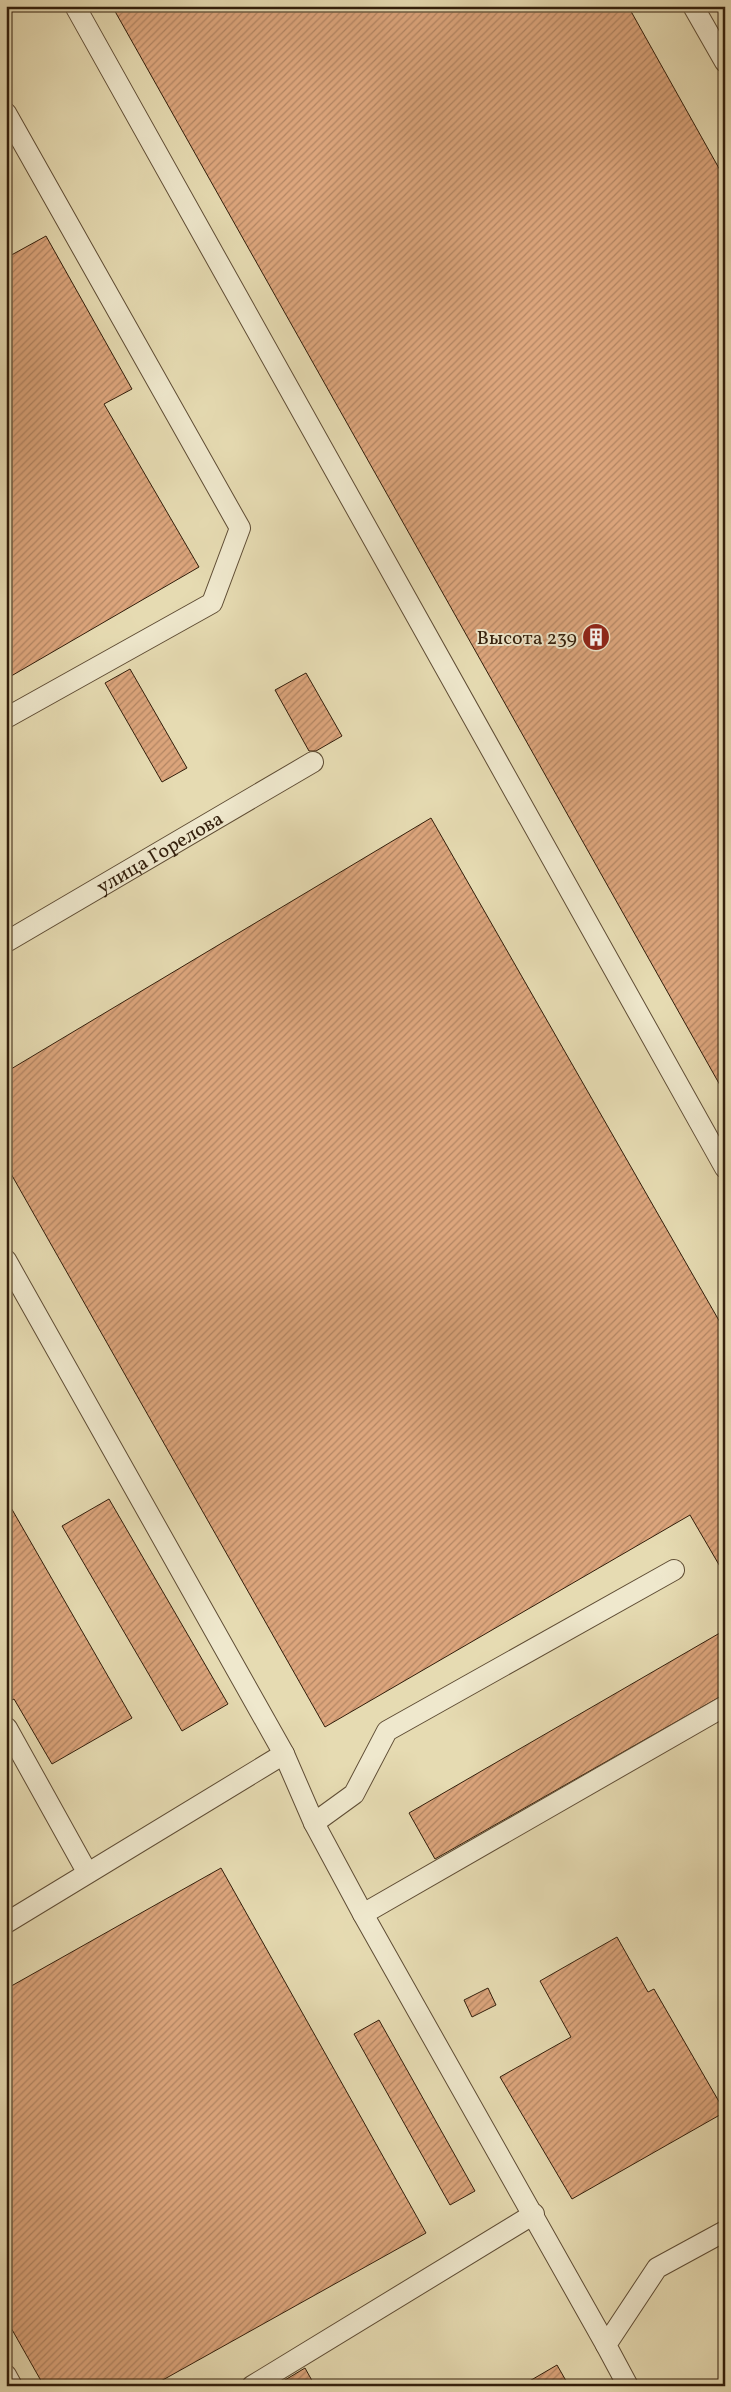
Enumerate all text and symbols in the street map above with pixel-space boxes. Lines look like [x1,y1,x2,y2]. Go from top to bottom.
building icon: Высота 239 [581,622,611,652]
place label: Высота 239 [477,625,577,653]
street label: улица Горелова [92,805,229,902]

